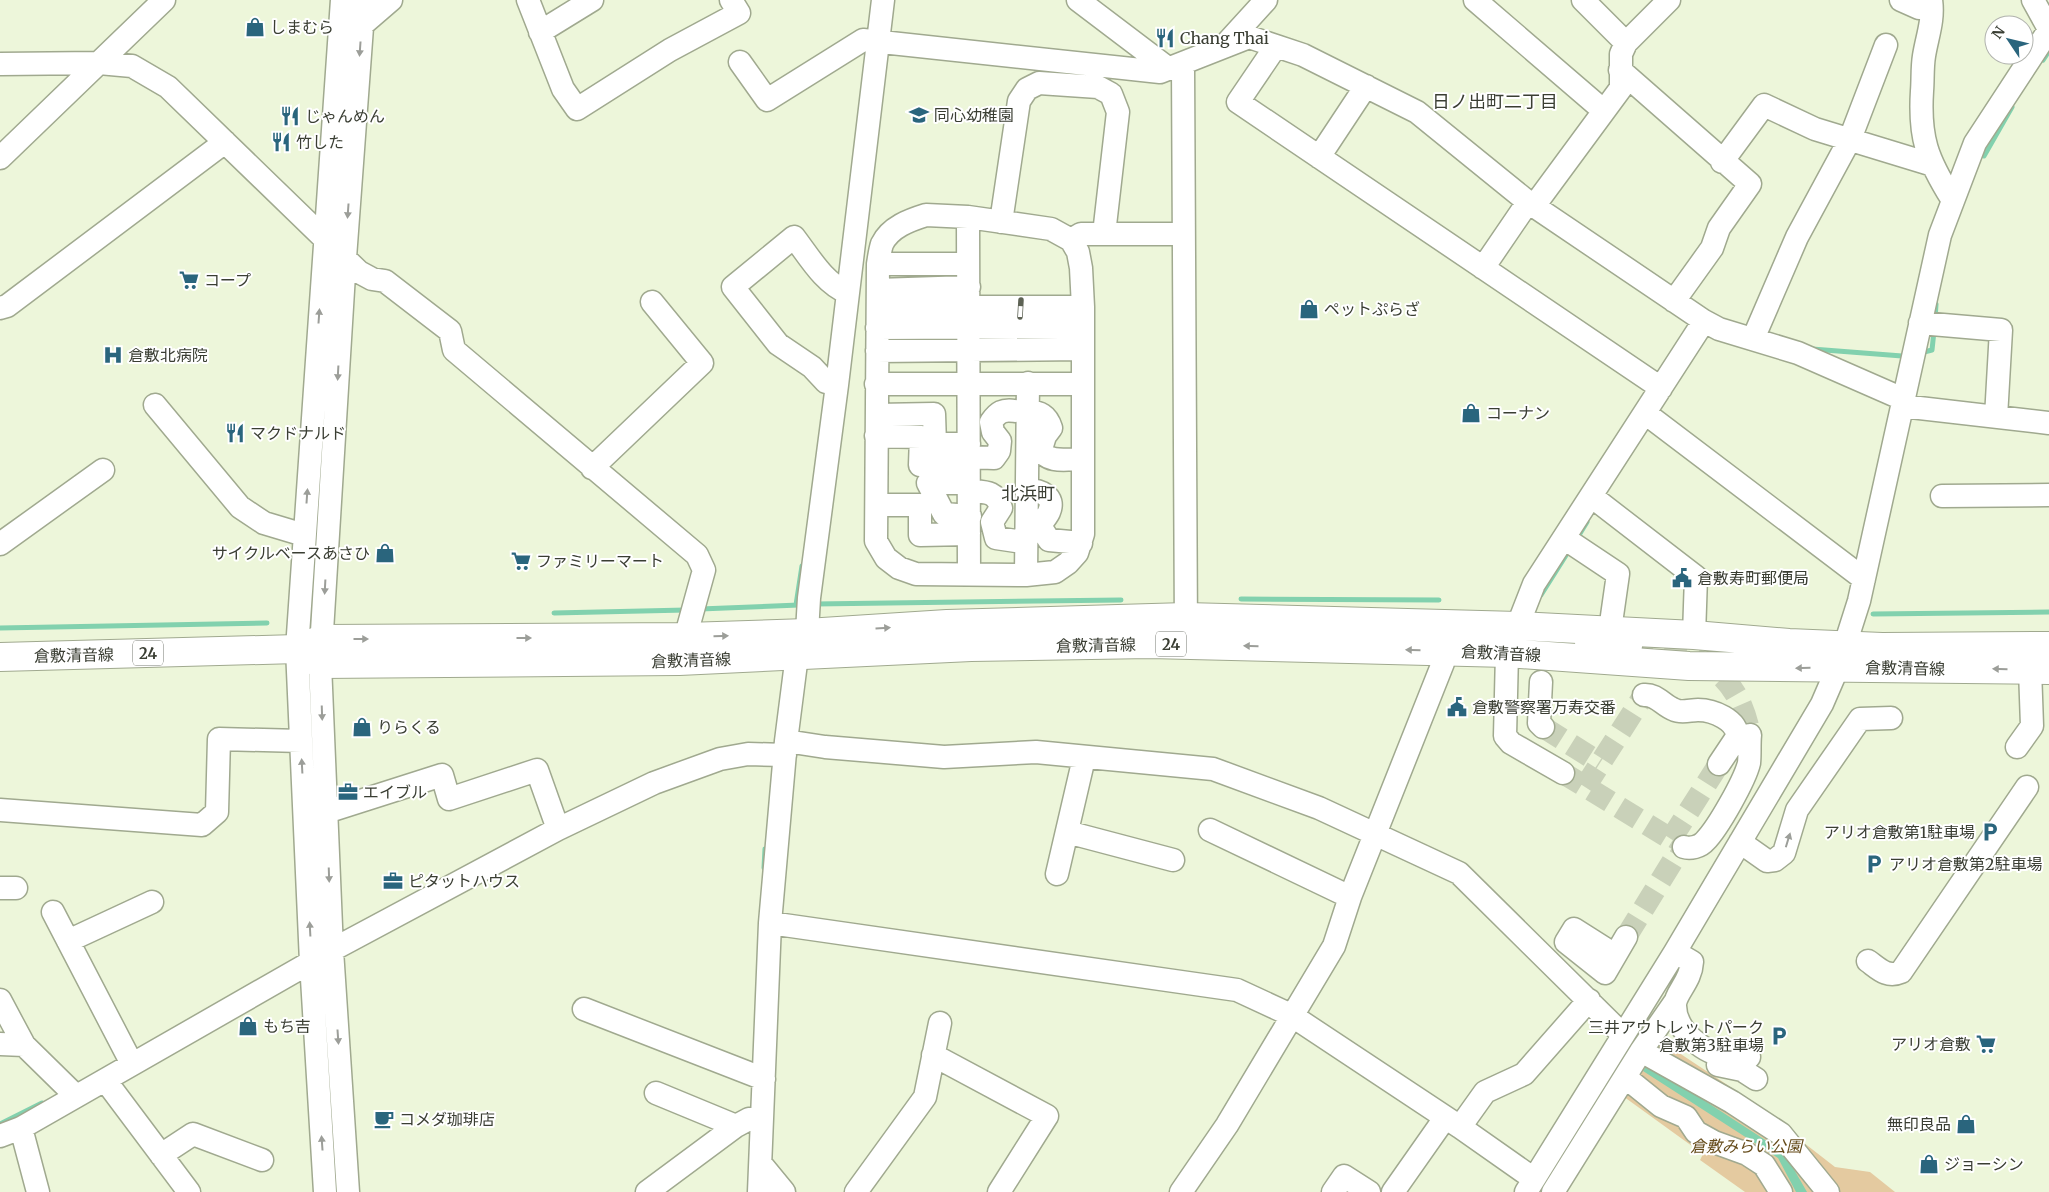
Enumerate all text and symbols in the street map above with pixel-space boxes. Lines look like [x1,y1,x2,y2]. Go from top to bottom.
north arrow [1984,15,2034,65]
shop icon: しまむら [244,16,266,38]
place label: しまむら [270,17,334,37]
text: N [1988,23,2009,42]
restaurant icon: Chang Thai [1154,27,1176,49]
place label: Chang Thai [1180,28,1269,48]
one-way arrow [356,41,364,57]
district label: 日ノ出町二丁目 [1432,90,1558,113]
school or university icon: 同心幼稚園 [908,104,930,126]
restaurant icon: じゃんめん [279,105,301,127]
place label: 同心幼稚園 [934,105,1014,125]
place label: じゃんめん [305,106,385,126]
restaurant icon: 竹した [270,131,292,153]
place label: 竹した [296,132,344,152]
one-way arrow [344,203,352,219]
supermarket icon: コープ [178,269,200,291]
place label: コープ [204,270,251,290]
shop icon: ペットぷらざ [1298,298,1320,320]
place label: ペットぷらざ [1324,299,1420,319]
one-way arrow [315,308,323,324]
hospital icon: 倉敷北病院 [102,344,124,366]
place label: 倉敷北病院 [128,345,208,365]
one-way arrow [333,365,341,381]
shop icon: コーナン [1460,402,1482,424]
place label: コーナン [1486,403,1550,423]
restaurant icon: マクドナルド [224,422,246,444]
place label: マクドナルド [250,423,346,443]
district label: 北浜町 [1001,482,1055,505]
one-way arrow [303,488,311,504]
shop icon: サイクルベースあさひ [374,542,396,564]
place label: サイクルベースあさひ [212,543,370,563]
supermarket icon: ファミリーマート [510,550,532,572]
place label: ファミリーマート [536,551,664,571]
public building icon: 倉敷寿町郵便局 [1671,567,1693,589]
place label: 倉敷寿町郵便局 [1697,568,1809,588]
one-way arrow [320,580,328,596]
one-way arrow [876,624,892,632]
one-way arrow [713,632,729,640]
road number: 24 [1156,632,1186,656]
one-way arrow [516,634,532,642]
street label: 倉敷清音線 [1056,634,1136,656]
one-way arrow [353,635,369,643]
road number: 24 [133,640,163,666]
street label: 倉敷清音線 [1461,641,1541,665]
one-way arrow [1243,642,1259,650]
street label: 倉敷清音線 [34,644,114,666]
one-way arrow [1405,646,1421,654]
street label: 倉敷清音線 [651,649,731,671]
street label: 倉敷清音線 [1865,657,1945,679]
one-way arrow [1795,664,1811,672]
one-way arrow [1992,665,2008,673]
public building icon: 倉敷警察署万寿交番 [1446,696,1468,718]
place label: 倉敷警察署万寿交番 [1472,697,1616,717]
one-way arrow [318,705,326,721]
shop icon: りらくる [351,716,373,738]
place label: りらくる [377,717,441,737]
one-way arrow [298,758,306,774]
office icon: エイブル [337,781,359,803]
place label: エイブル [363,782,427,802]
parking icon: アリオ倉敷第1駐車場 [1979,821,2001,843]
place label: アリオ倉敷第1駐車場 [1824,822,1975,842]
one-way arrow [1785,832,1793,847]
parking icon: アリオ倉敷第2駐車場 [1863,853,1885,875]
place label: アリオ倉敷第2駐車場 [1889,854,2043,874]
one-way arrow [325,867,333,883]
office icon: ピタットハウス [382,870,404,892]
place label: ピタットハウス [408,871,520,891]
one-way arrow [305,920,313,936]
shop icon: もち吉 [237,1015,259,1037]
place label: もち吉 [263,1016,311,1036]
place label: 三井アウトレットパーク 倉敷第3駐車場 [1588,1017,1764,1055]
parking icon: 三井アウトレットパーク 倉敷第3駐車場 [1768,1025,1790,1047]
one-way arrow [334,1030,342,1046]
supermarket icon: アリオ倉敷 [1975,1033,1997,1055]
place label: アリオ倉敷 [1891,1034,1971,1054]
cafe icon: コメダ珈琲店 [373,1108,395,1130]
place label: コメダ珈琲店 [399,1109,495,1129]
shop icon: 無印良品 [1955,1113,1977,1135]
place label: 無印良品 [1887,1114,1951,1134]
one-way arrow [318,1135,326,1151]
park label: 倉敷みらい公園 [1690,1136,1804,1156]
shop icon: ジョーシン [1918,1153,1940,1175]
place label: ジョーシン [1944,1154,2024,1174]

